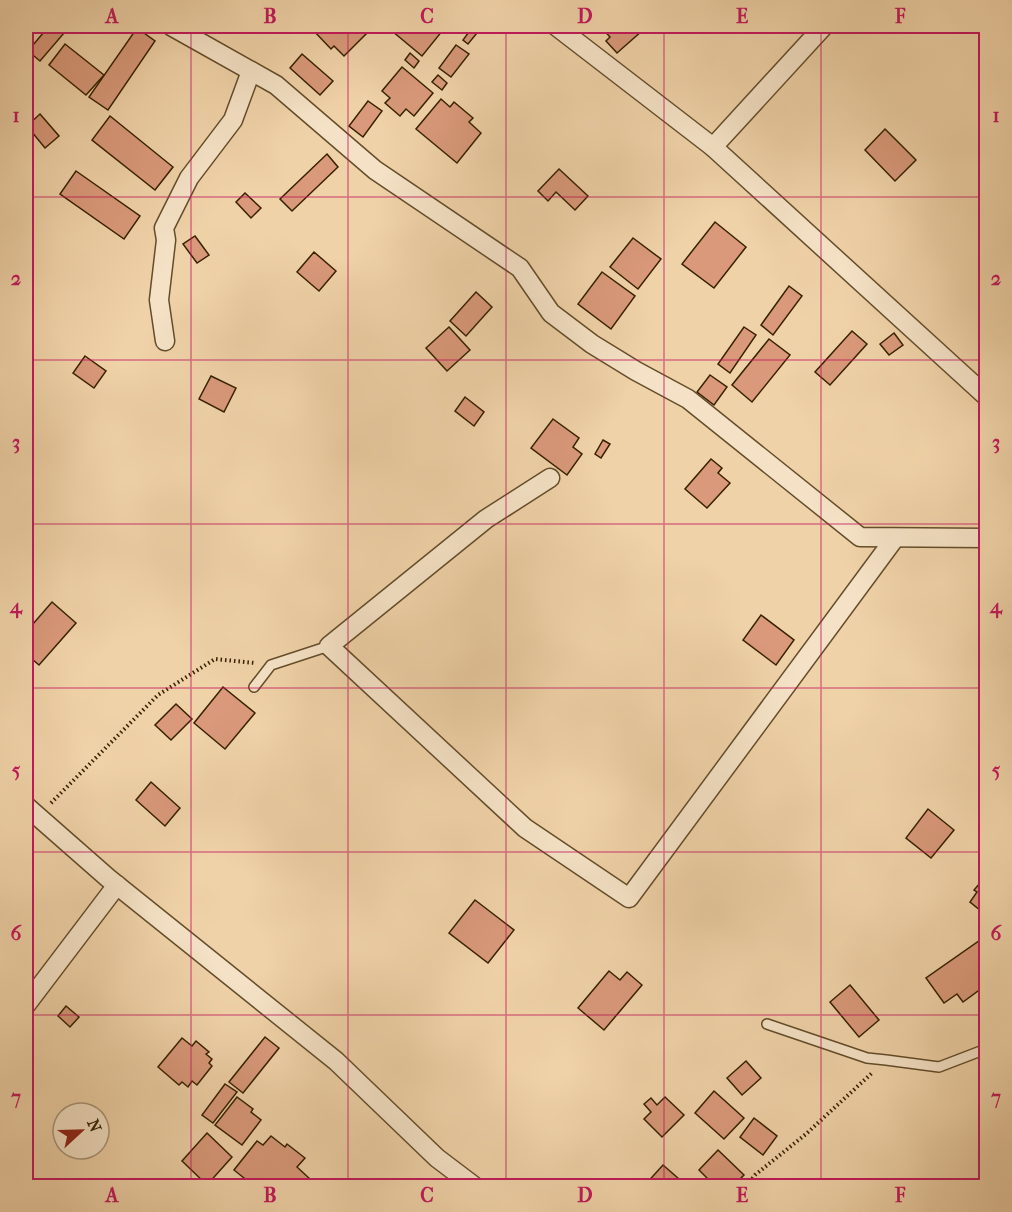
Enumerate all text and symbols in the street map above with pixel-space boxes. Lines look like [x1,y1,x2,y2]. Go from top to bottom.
text: A [104,5,120,28]
text: B [263,5,277,28]
text: C [420,5,434,28]
text: D [577,5,593,28]
text: E [736,5,748,28]
text: F [894,5,906,28]
text: 1 [12,104,20,127]
text: 1 [992,104,1000,127]
text: 2 [11,267,21,290]
text: 2 [991,267,1001,290]
text: 3 [12,431,20,454]
text: 3 [992,431,1000,454]
text: 4 [9,595,23,619]
text: 4 [989,595,1003,619]
text: 5 [12,759,21,782]
text: 5 [992,759,1001,782]
text: 6 [11,922,23,945]
text: 6 [991,922,1003,945]
text: 7 [10,1086,21,1109]
text: 7 [990,1086,1001,1109]
north arrow [51,1101,111,1161]
text: N [83,1116,106,1136]
text: A [104,1184,120,1207]
text: B [263,1184,277,1207]
text: C [420,1184,434,1207]
text: D [577,1184,593,1207]
text: E [736,1184,748,1207]
text: F [894,1184,906,1207]

